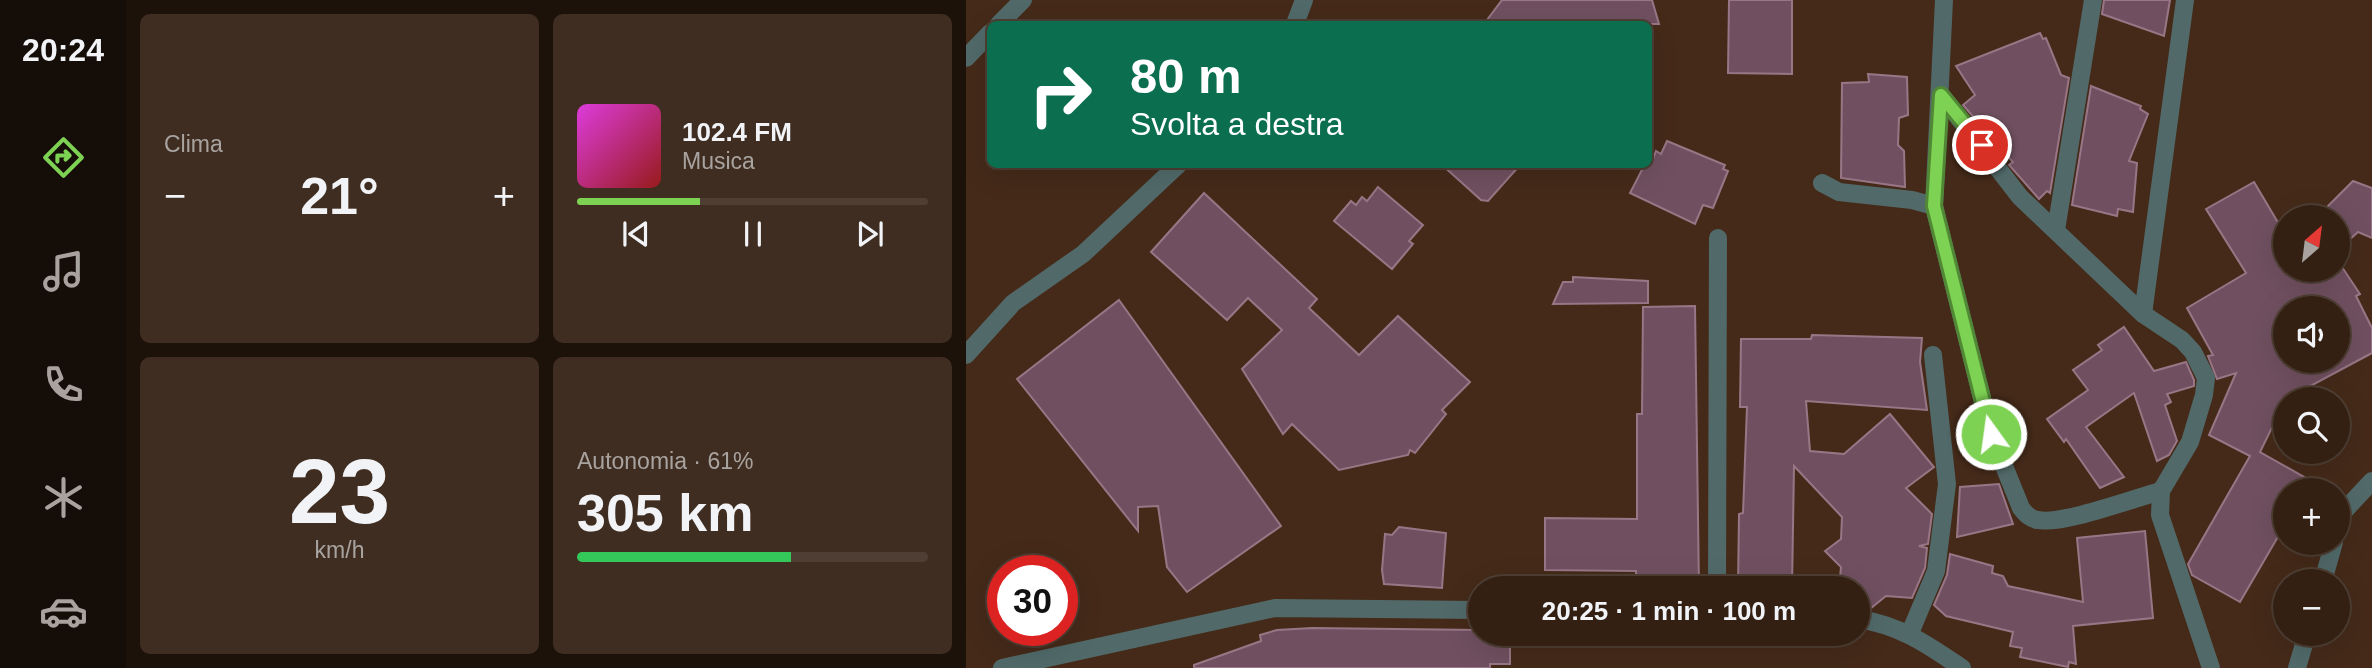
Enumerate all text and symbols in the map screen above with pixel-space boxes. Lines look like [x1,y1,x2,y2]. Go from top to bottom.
text: 20:24 [22,32,104,68]
icon: right [1015,49,1106,140]
text: 80 m [1130,49,1242,103]
text: Svolta a destra [1130,106,1343,142]
pin [1952,115,2012,175]
text: 102.4 FM [682,117,792,147]
icon: arrive [1963,126,2001,164]
text: Clima [164,131,223,157]
icon: directions [39,133,88,182]
text: Musica [682,148,755,174]
text: 21° [300,167,379,225]
text: − [164,175,186,217]
text: + [493,175,515,217]
north arrow [2273,205,2350,282]
map controls [2273,205,2350,646]
icon: previous [617,215,655,253]
icon: pause [734,215,772,253]
icon: next [851,215,889,253]
icon: music [39,247,88,296]
button: sound [2273,296,2350,373]
icon: phone [39,360,88,409]
button: search [2273,387,2350,464]
position arrow [1954,397,2028,471]
text: 23 [289,441,390,542]
text: Autonomia · 61% [577,448,753,474]
icon: climate [39,473,88,522]
button: + [2273,478,2350,555]
text: 305 km [577,484,753,542]
text: km/h [315,537,364,563]
speed limit sign: 30 [987,555,1078,646]
button: − [2273,569,2350,646]
icon: car [39,587,88,636]
text: 20:25 · 1 min · 100 m [1542,596,1796,626]

